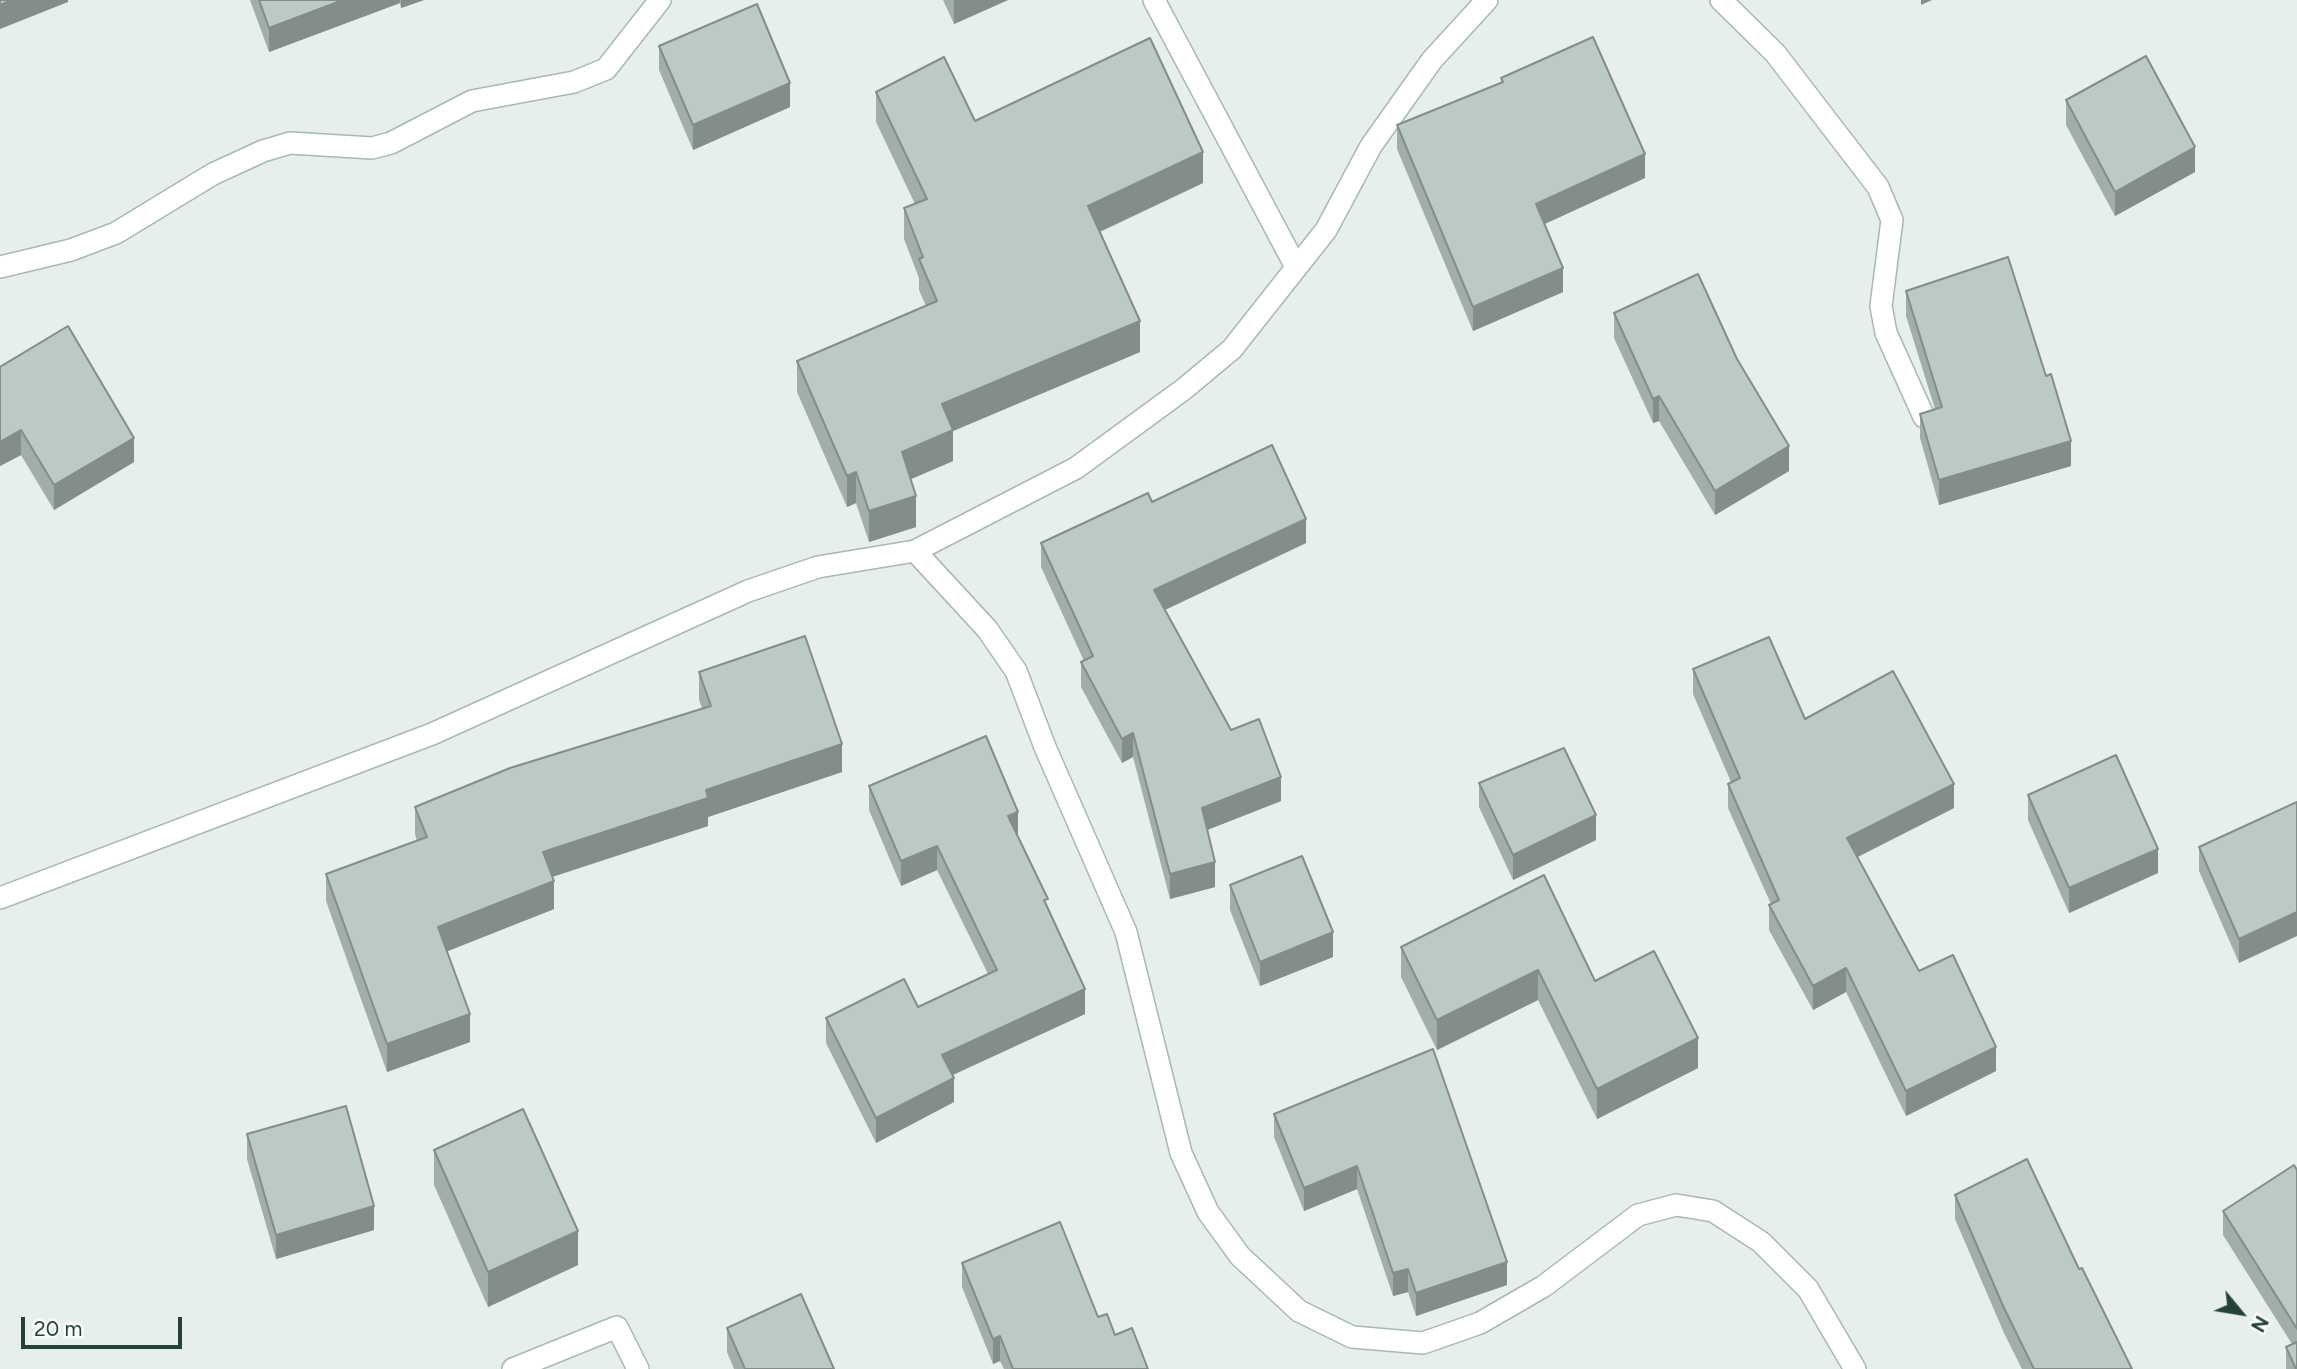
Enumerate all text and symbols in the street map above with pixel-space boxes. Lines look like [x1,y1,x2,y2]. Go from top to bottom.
north arrow [2206,1278,2276,1348]
scale bar [24,1302,186,1346]
text: N [2246,1312,2273,1336]
text: 20 m [34,1316,82,1341]

